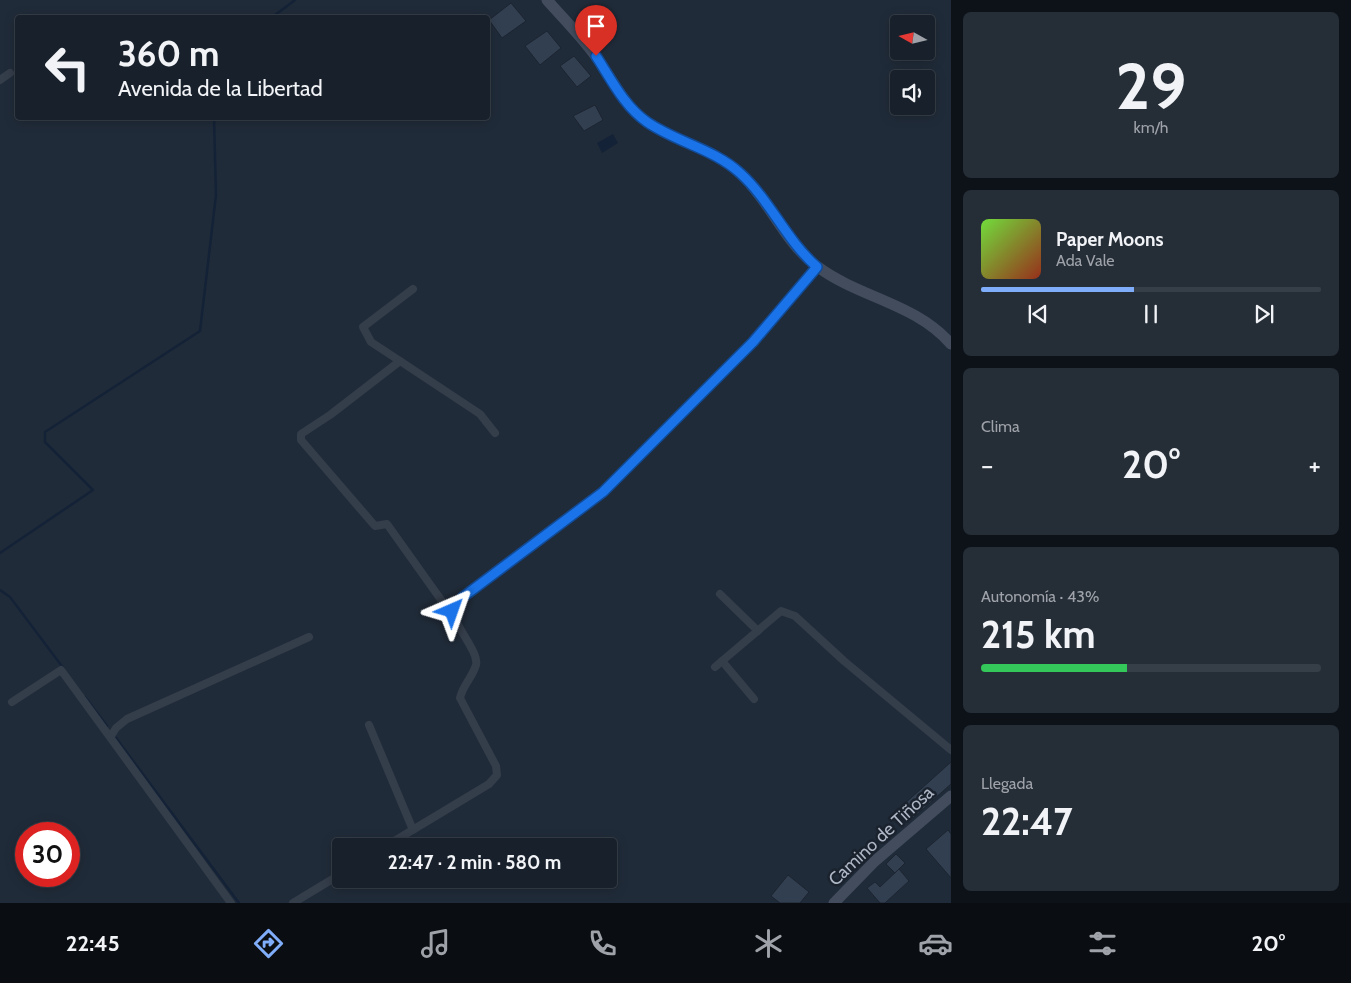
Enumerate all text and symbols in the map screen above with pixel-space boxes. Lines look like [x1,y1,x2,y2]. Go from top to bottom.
pin [575,5,617,56]
icon: arrive [582,12,610,40]
north arrow [890,15,935,60]
map controls [890,15,935,115]
text: 360 m [118,32,220,75]
icon: left [35,35,100,100]
text: 29 [1116,46,1186,125]
button: sound [890,70,935,115]
text: Avenida de la Libertad [118,75,323,102]
text: km/h [1133,118,1169,137]
text: Paper Moons [1056,228,1164,251]
text: Ada Vale [1056,251,1115,270]
icon: previous [1024,300,1052,328]
icon: pause [1137,300,1165,328]
icon: next [1250,300,1278,328]
text: Clima [981,417,1020,436]
text: 20° [1122,441,1180,488]
text: − [981,448,993,482]
text: + [1309,448,1321,482]
position arrow [425,584,477,636]
text: Autonomía · 43% [981,587,1099,606]
text: 215 km [981,611,1096,658]
text: Llegada [981,774,1033,793]
street label: Camino de Tiñosa [824,781,938,890]
text: 22:47 [981,798,1073,845]
speed limit sign: 30 [15,822,80,887]
text: 22:47 · 2 min · 580 m [388,851,561,874]
icon: directions [251,926,286,961]
icon: music [418,926,453,961]
icon: phone [585,926,620,961]
icon: climate [751,926,786,961]
icon: car [918,926,953,961]
icon: filters [1085,926,1120,961]
text: 22:45 [66,930,120,957]
text: 20° [1252,930,1285,957]

